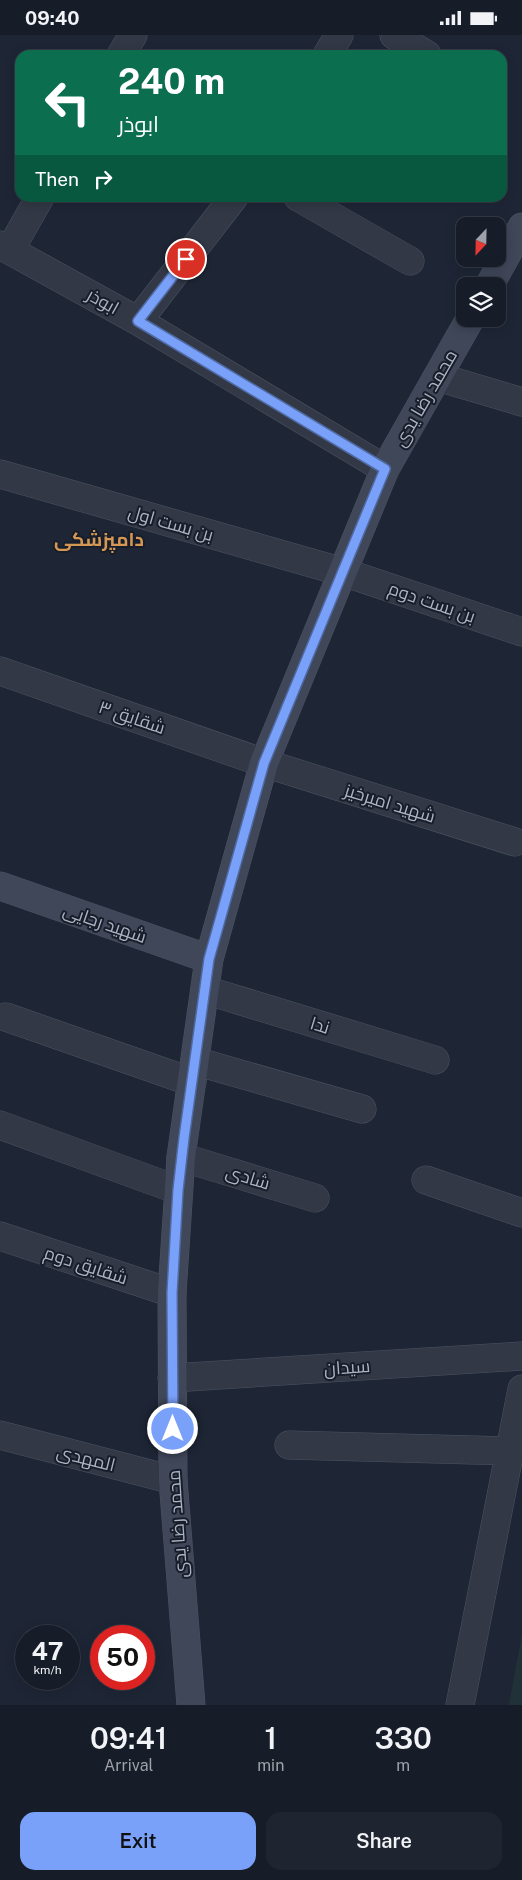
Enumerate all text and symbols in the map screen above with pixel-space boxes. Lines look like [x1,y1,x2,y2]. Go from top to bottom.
text: 09:40 [25,7,79,29]
text: 240 m [118,61,225,102]
icon: left [35,70,100,135]
text: ابوذر [118,111,159,137]
icon: right [89,165,117,193]
text: Then [35,168,79,190]
north arrow [456,217,506,267]
map controls [456,217,506,327]
pin [165,238,207,280]
icon: arrive [172,245,200,273]
button: layers [456,277,506,327]
street label: ابوذر [82,283,123,319]
street label: محمد رضا یدی [389,346,462,451]
street label: بن بست اول [126,501,216,546]
district label: دامپزشکی [54,528,144,553]
street label: بن بست دوم [385,577,478,629]
street label: شقایق ۳ [95,696,168,740]
street label: شهید امیرخیز [341,779,438,828]
street label: شهید رجایی [60,899,149,948]
street label: ندا [308,1012,332,1038]
street label: شادی [223,1160,273,1195]
street label: شقایق دوم [41,1242,131,1290]
street label: سیدان [323,1355,371,1380]
position arrow [146,1402,198,1454]
street label: المهدی [54,1441,117,1476]
street label: محمد رضا یدی [163,1469,192,1579]
speed limit sign: 50 [90,1625,155,1690]
text: 47 [31,1636,64,1666]
text: km/h [33,1663,62,1677]
text: 09:41 [90,1720,167,1756]
text: 1 [265,1720,277,1756]
text: 330 [374,1720,432,1756]
text: Arrival [104,1756,153,1775]
text: min [257,1756,284,1775]
text: m [396,1756,410,1775]
button: Exit [20,1812,256,1870]
button: Share [266,1812,502,1870]

